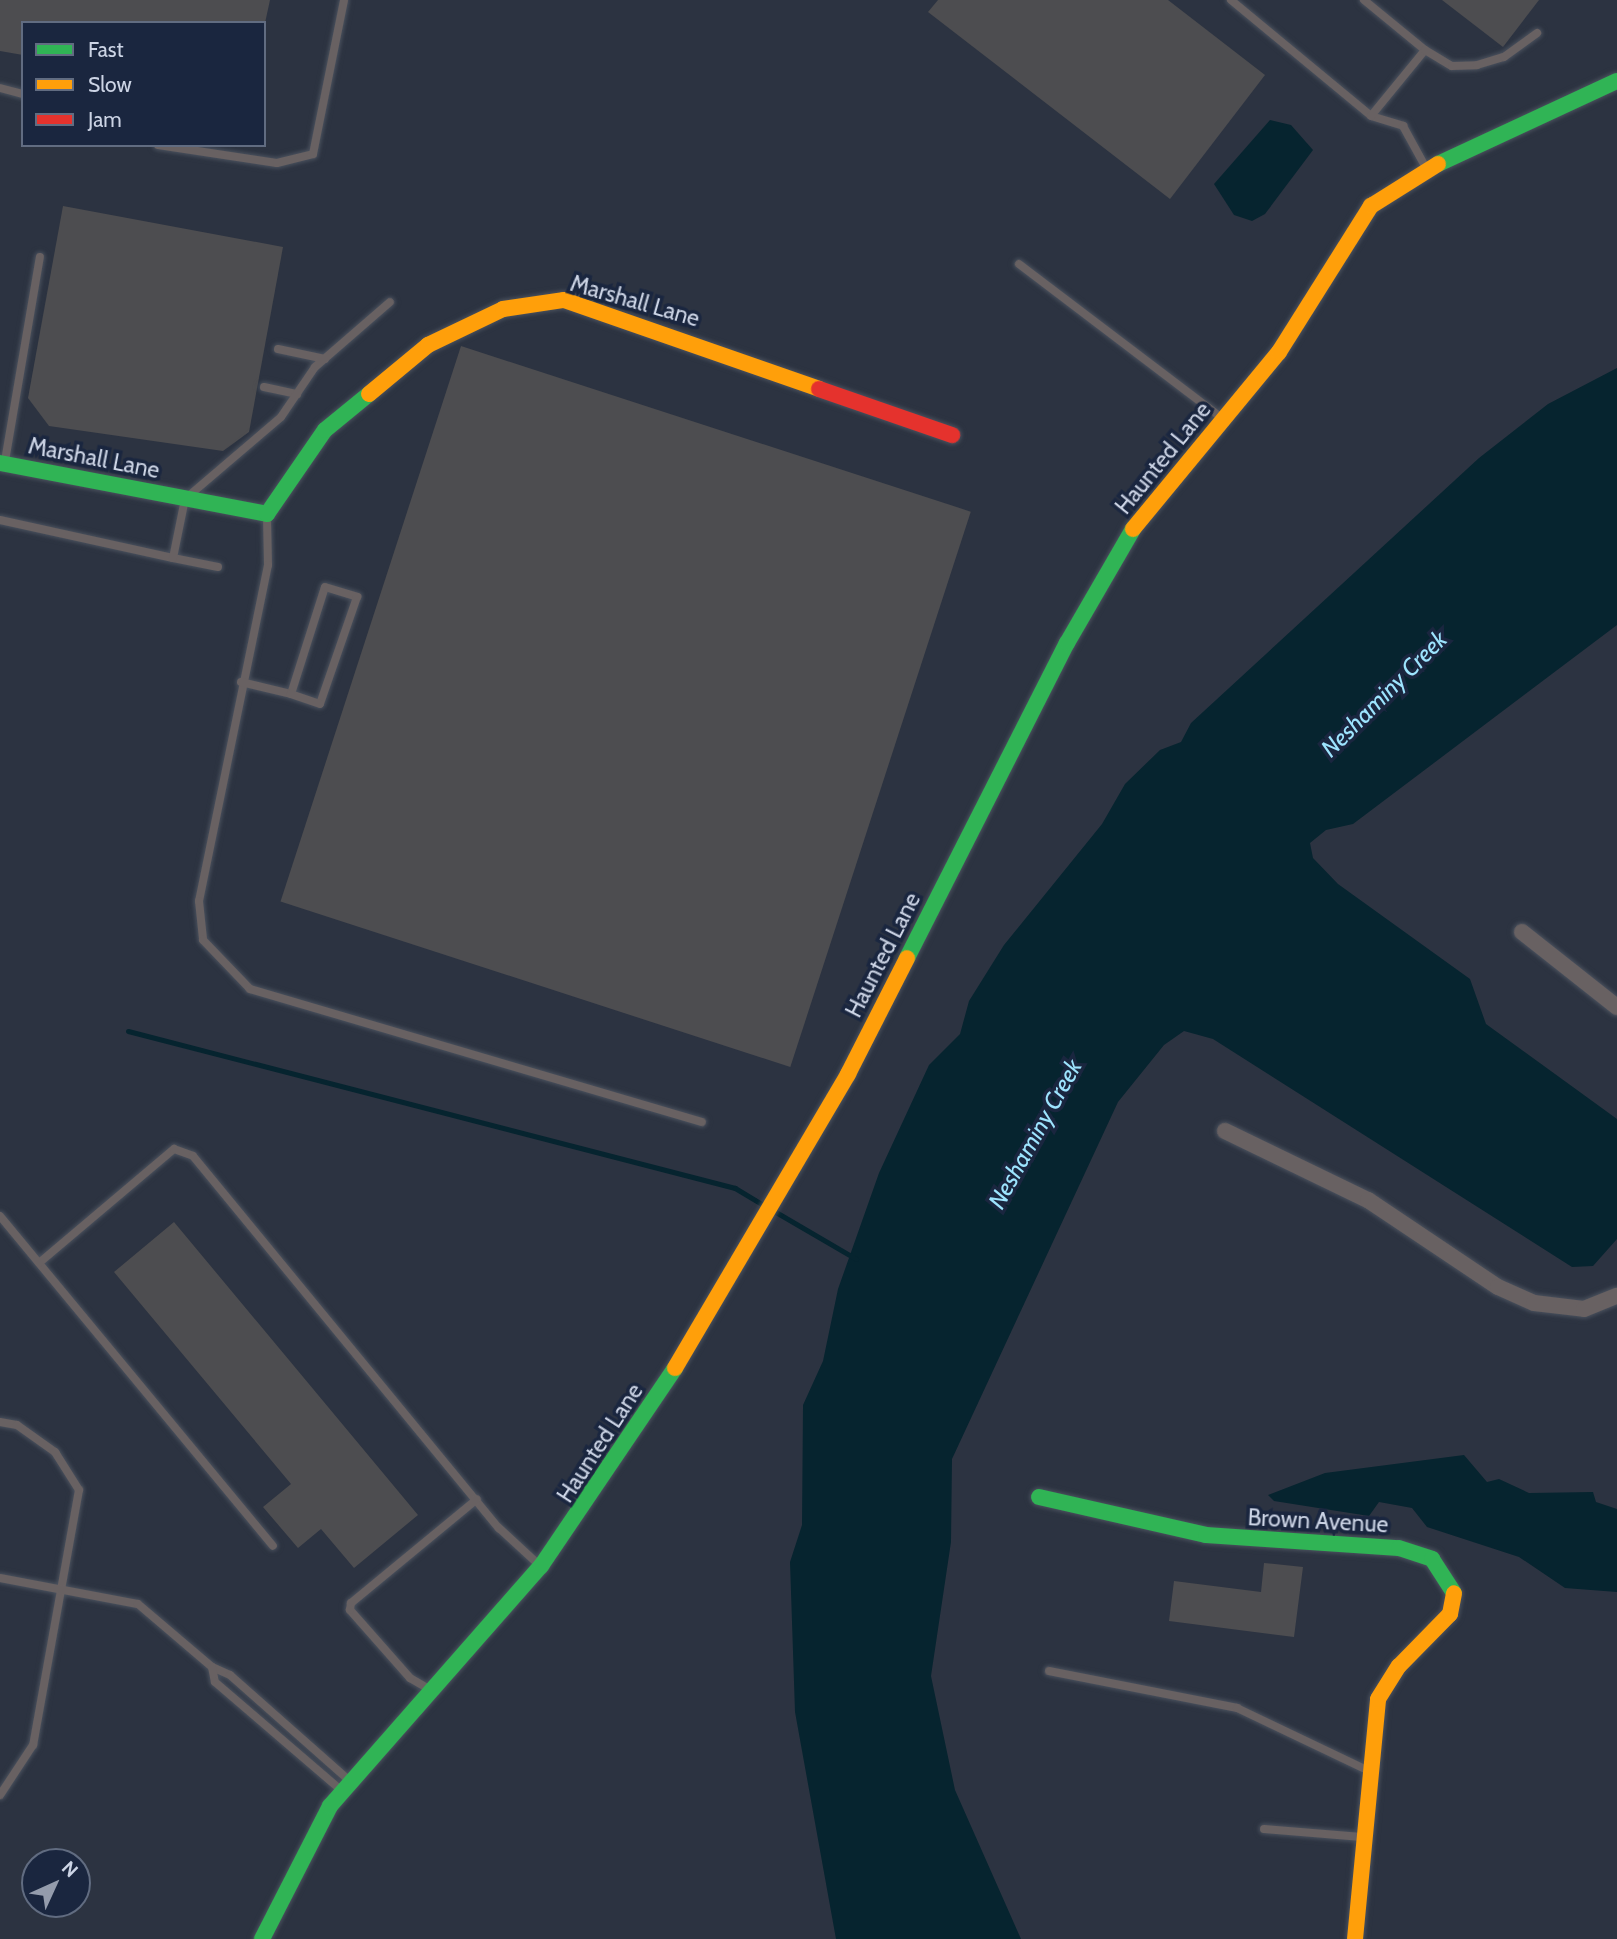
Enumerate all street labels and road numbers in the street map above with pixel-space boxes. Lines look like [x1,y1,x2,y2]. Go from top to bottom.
street label: Marshall Lane [567,269,703,333]
street label: Haunted Lane [1109,396,1217,520]
street label: Marshall Lane [26,432,162,484]
street label: Haunted Lane [840,888,926,1022]
street label: Haunted Lane [551,1378,649,1508]
street label: Brown Avenue [1247,1504,1389,1538]

